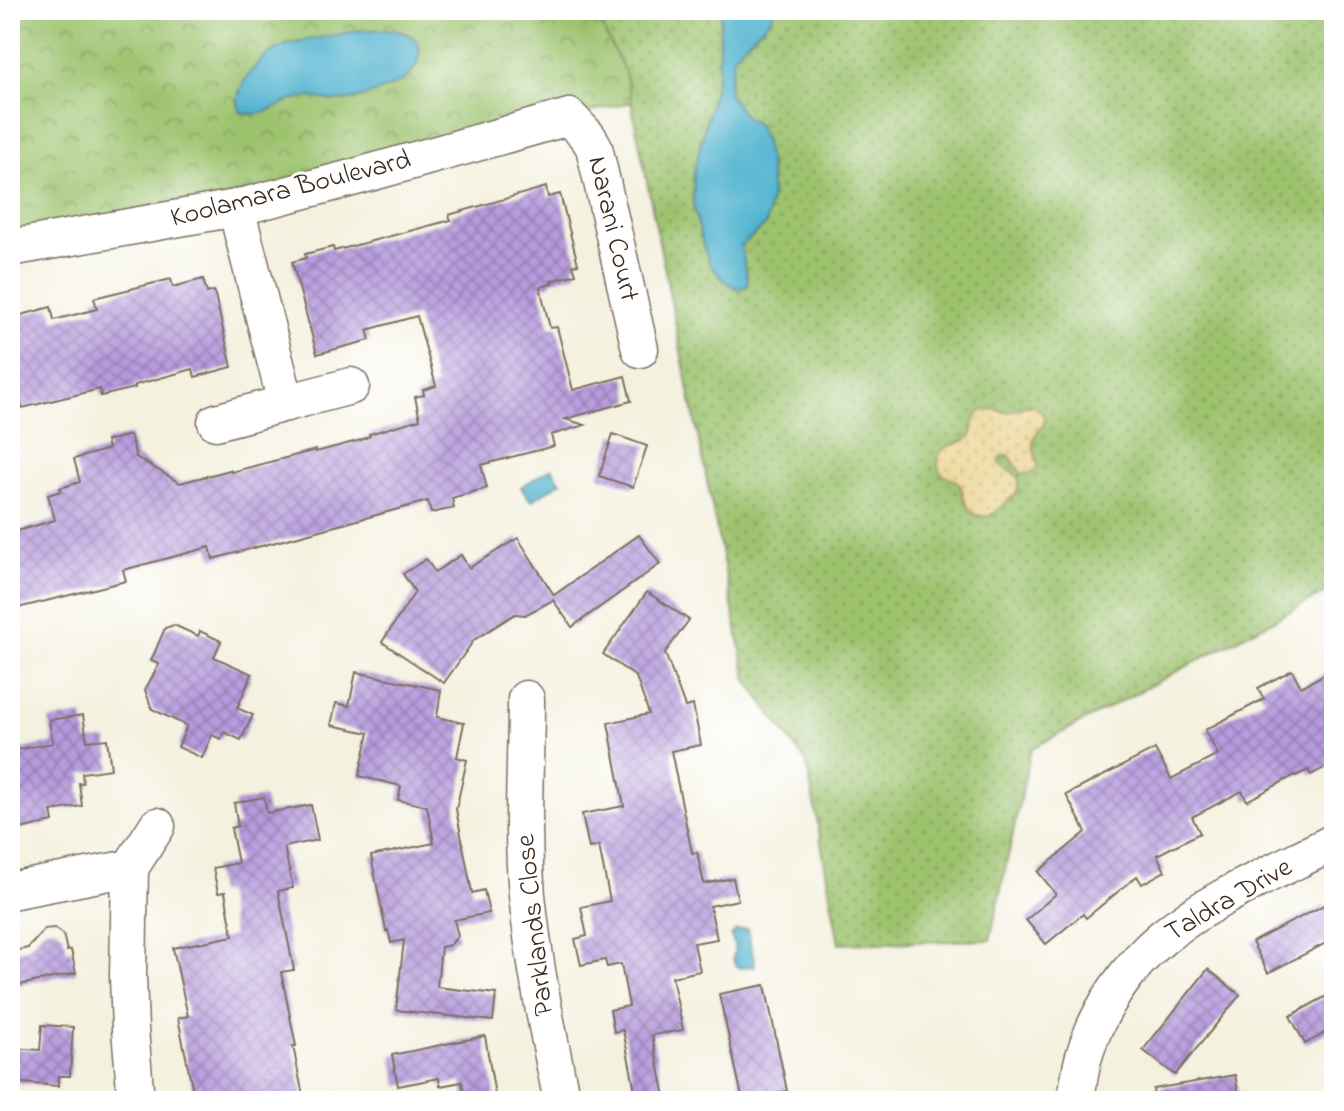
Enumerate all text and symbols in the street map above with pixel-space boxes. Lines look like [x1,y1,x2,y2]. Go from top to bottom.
street label: Koolamara Boulevard [167,140,416,240]
street label: Narani Court [575,152,649,306]
street label: Parklands Close [506,832,566,1018]
street label: Taldra Drive [1158,848,1301,954]

